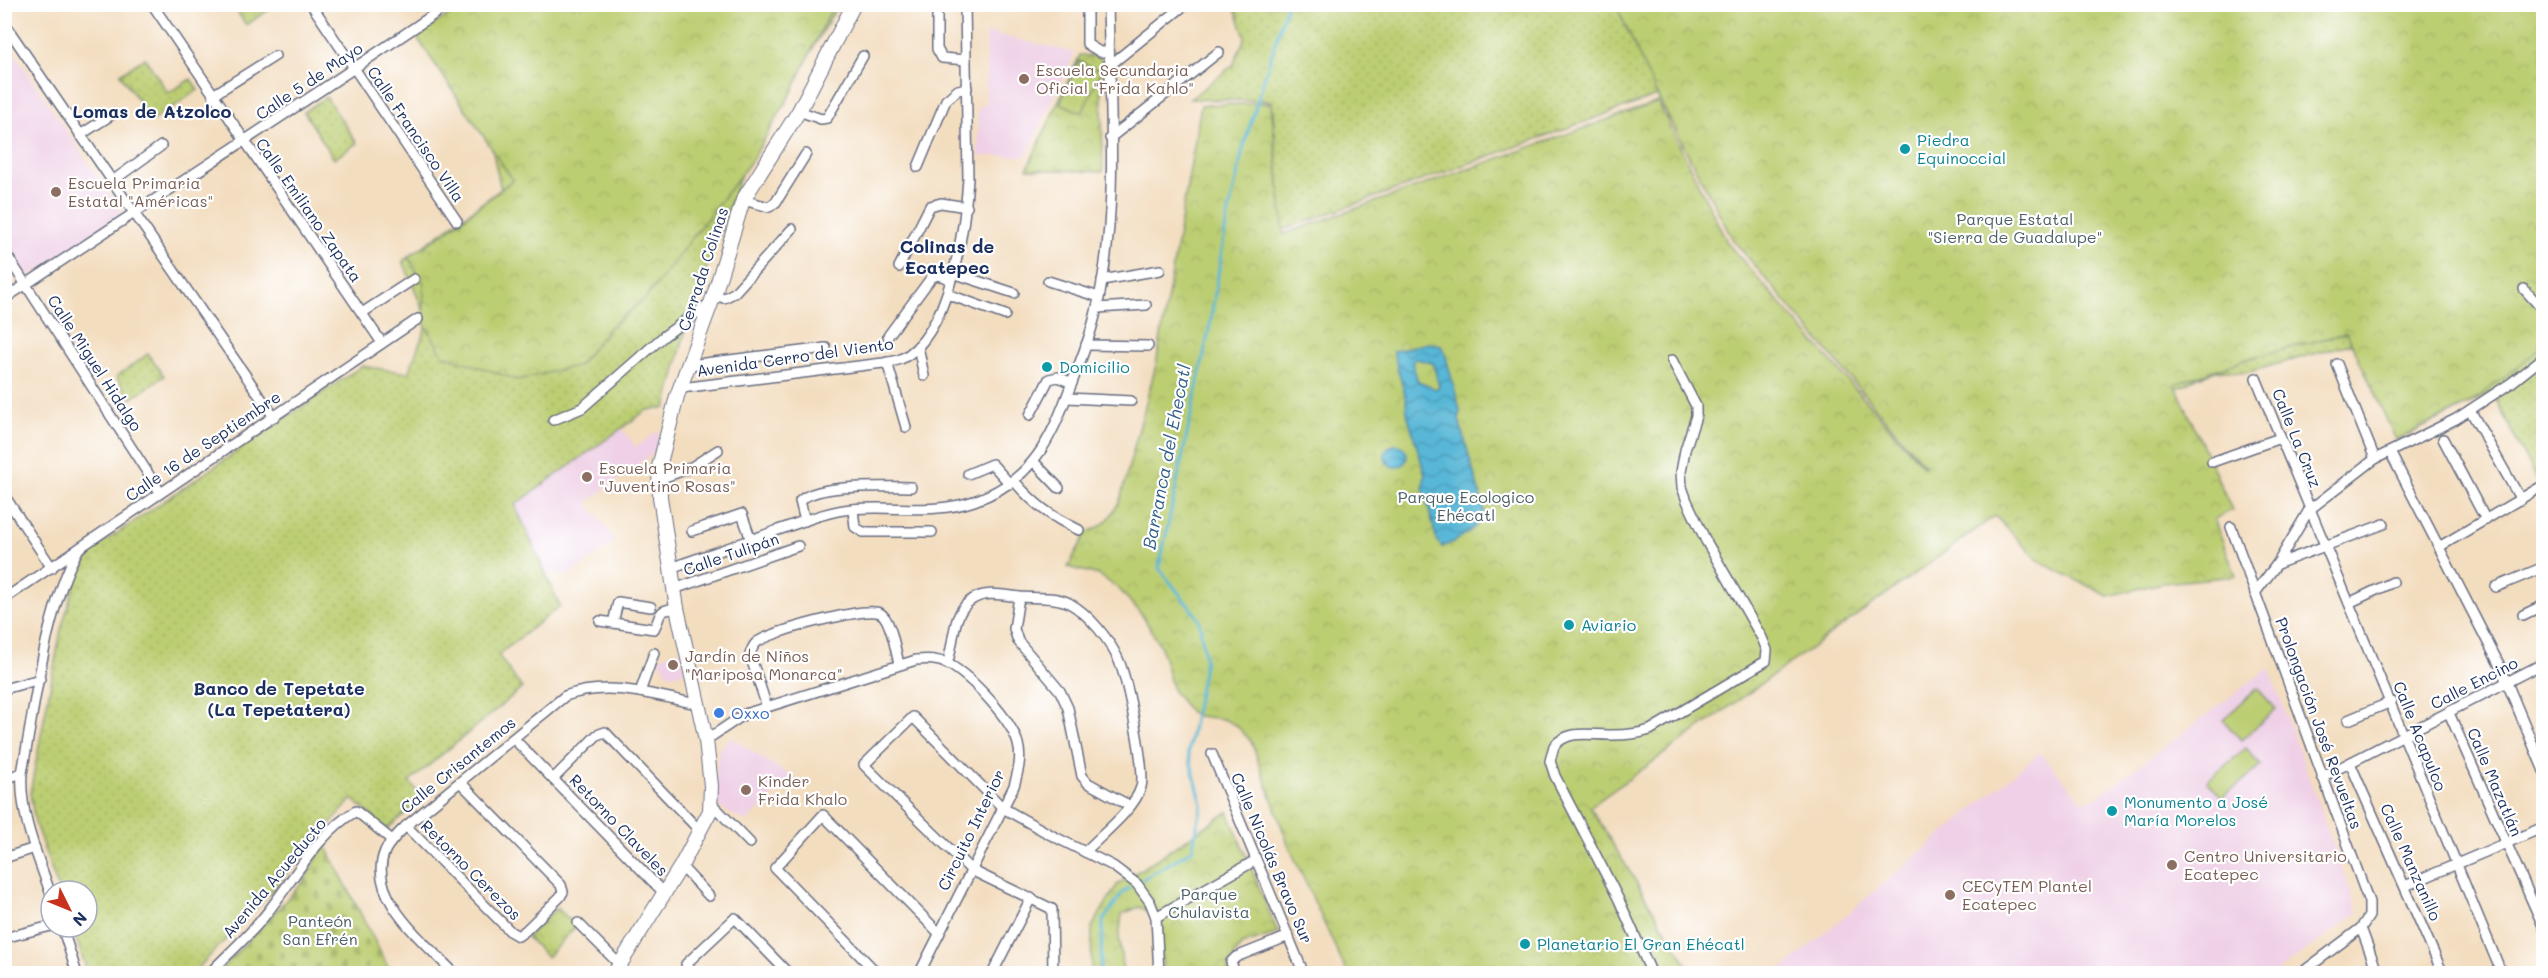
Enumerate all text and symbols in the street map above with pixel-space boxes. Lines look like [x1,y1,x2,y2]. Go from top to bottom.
street label: Calle 5 de Mayo [251,37,366,124]
place label: Escuela Secundaria Oficial "Frida Kahlo" [1036,59,1194,98]
street label: Calle Francisco Villa [363,62,470,206]
marker: Escuela Secundaria Oficial "Frida Kahlo" [1017,72,1031,86]
district label: Lomas de Atzolco [72,99,232,123]
place label: Piedra Equinoccial [1917,129,2006,168]
street label: Calle Emiliano Zapata [252,134,367,286]
marker: Piedra Equinoccial [1898,142,1912,156]
place label: Escuela Primaria Estatal "Américas" [68,172,213,211]
marker: Escuela Primaria Estatal "Américas" [49,185,63,199]
street label: Cerrada Colinas [673,204,732,333]
park label: Parque Estatal "Sierra de Guadalupe" [1928,208,2102,247]
district label: Colinas de Ecatepec [900,234,994,279]
street label: Calle Miguel Hidalgo [43,291,147,435]
street label: Avenida Cerro del Viento [695,332,895,381]
place label: Domicilio [1059,356,1130,377]
marker: Domicilio [1040,360,1054,374]
water label: Barranca del Ehecatl [1136,362,1196,551]
street label: Calle La Cruz [2268,385,2327,491]
street label: Calle 16 de Septiembre [121,386,284,505]
place label: Escuela Primaria "Juventino Rosas" [599,457,736,496]
marker: Escuela Primaria "Juventino Rosas" [580,470,594,484]
park label: Parque Ecologico Ehécatl [1398,486,1534,525]
street label: Calle Tulipán [680,527,781,580]
place label: Aviario [1581,614,1636,635]
street label: Prolongación José Revueltas [2271,614,2368,832]
marker: Aviario [1562,618,1576,632]
place label: Jardín de Niños "Mariposa Monarca" [685,645,843,684]
street label: Calle Encino [2427,652,2521,714]
marker: Jardín de Niños "Mariposa Monarca" [666,658,680,672]
district label: Banco de Tepetate (La Tepetatera) [193,676,365,721]
street label: Calle Acapulco [2389,678,2452,794]
place label: Oxxo [731,702,769,723]
marker: Oxxo [712,706,726,720]
street label: Calle Crisantemos [396,712,520,818]
street label: Calle Mazatlán [2463,724,2528,839]
street label: Circuito Interior [932,766,1009,894]
street label: Retorno Claveles [565,769,673,880]
street label: Calle Nicolás Bravo Sur [1227,769,1318,946]
place label: Kinder Frida Khalo [758,770,847,809]
marker: Kinder Frida Khalo [739,783,753,797]
place label: Monumento a José María Morelos [2124,791,2268,830]
street label: Calle Manzanillo [2376,800,2447,924]
marker: Monumento a José María Morelos [2105,804,2119,818]
street label: Avenida Acueducto [217,813,330,942]
street label: Retorno Cerezos [417,815,526,924]
place label: Centro Universitario Ecatepec [2184,845,2347,884]
marker: Centro Universitario Ecatepec [2165,858,2179,872]
place label: CECyTEM Plantel Ecatepec [1962,875,2092,914]
north arrow [39,879,99,939]
park label: Parque Chulavista [1168,883,1250,922]
marker: CECyTEM Plantel Ecatepec [1943,888,1957,902]
text: N [69,908,92,931]
park label: Panteón San Efrén [282,910,358,949]
place label: Planetario El Gran Ehécatl [1537,933,1745,954]
marker: Planetario El Gran Ehécatl [1518,937,1532,951]

